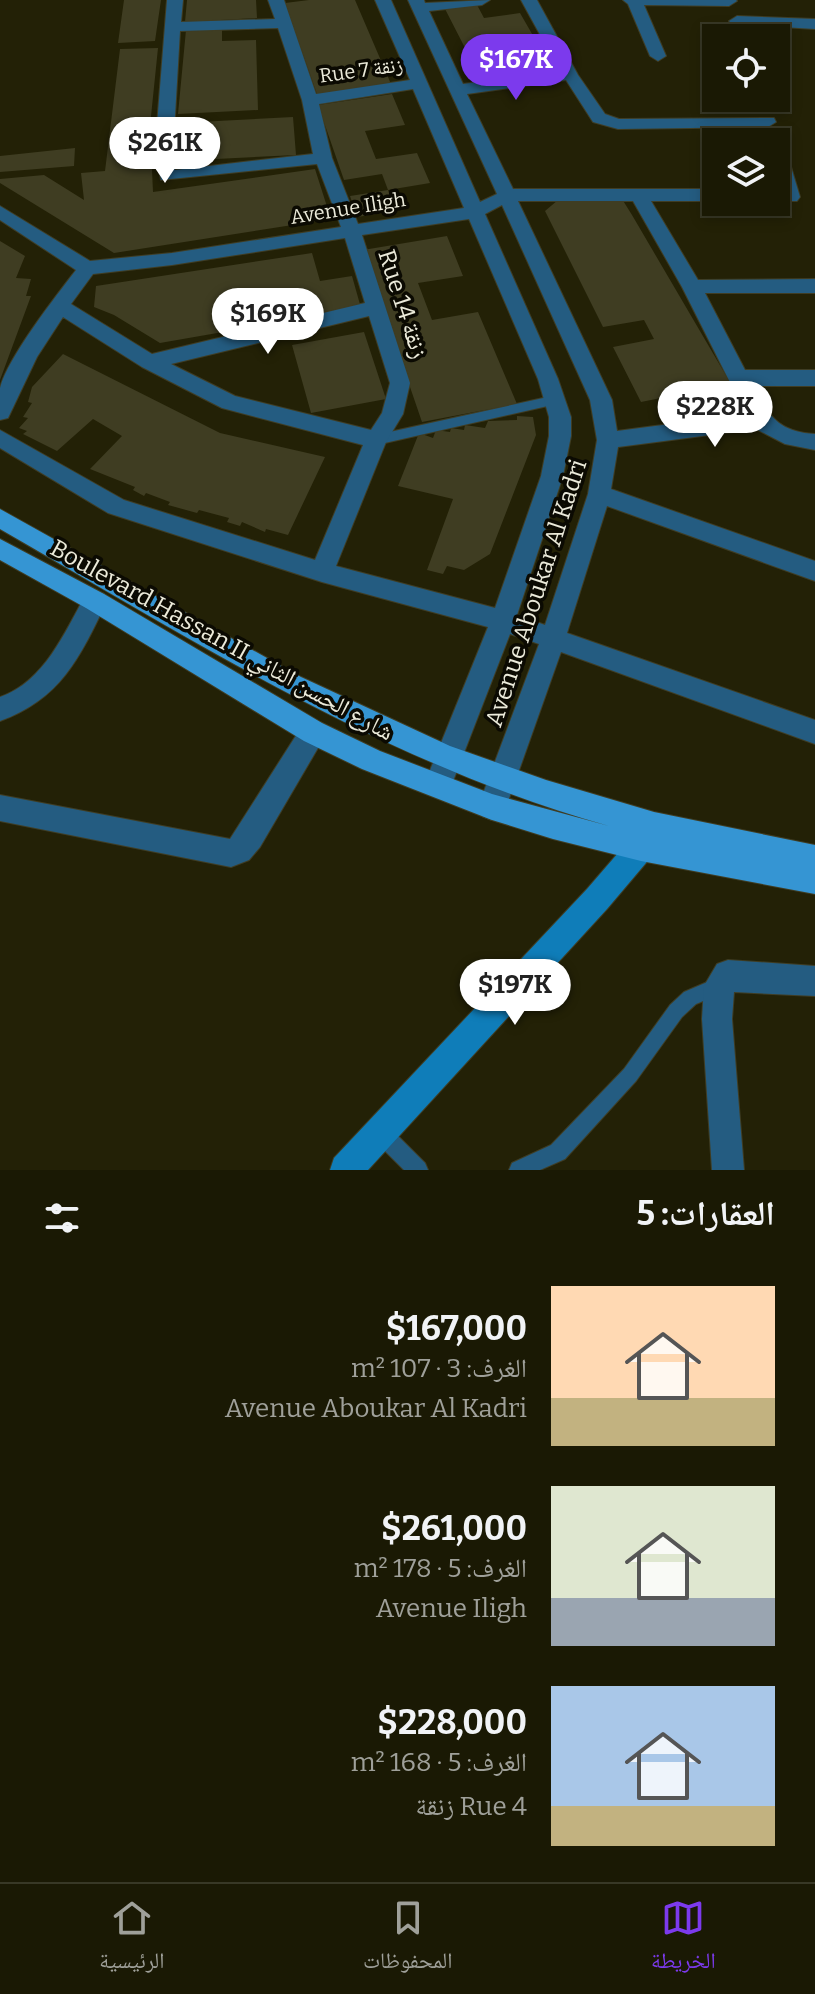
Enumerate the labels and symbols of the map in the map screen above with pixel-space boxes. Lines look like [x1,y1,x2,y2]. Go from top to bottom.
pin: $167K [460,34,572,102]
street label: Rue 7 زنقة [318,52,404,88]
pin: $261K [109,117,221,185]
street label: Avenue Iligh [289,187,408,229]
street label: Rue 14 زنقة [372,246,434,362]
pin: $169K [212,288,324,356]
pin: $228K [659,381,771,449]
street label: Avenue Aboukar Al Kadri [480,456,592,730]
street label: Boulevard Hassan II شارع الحسن الثاني [43,534,398,751]
pin: $197K [459,959,571,1027]

